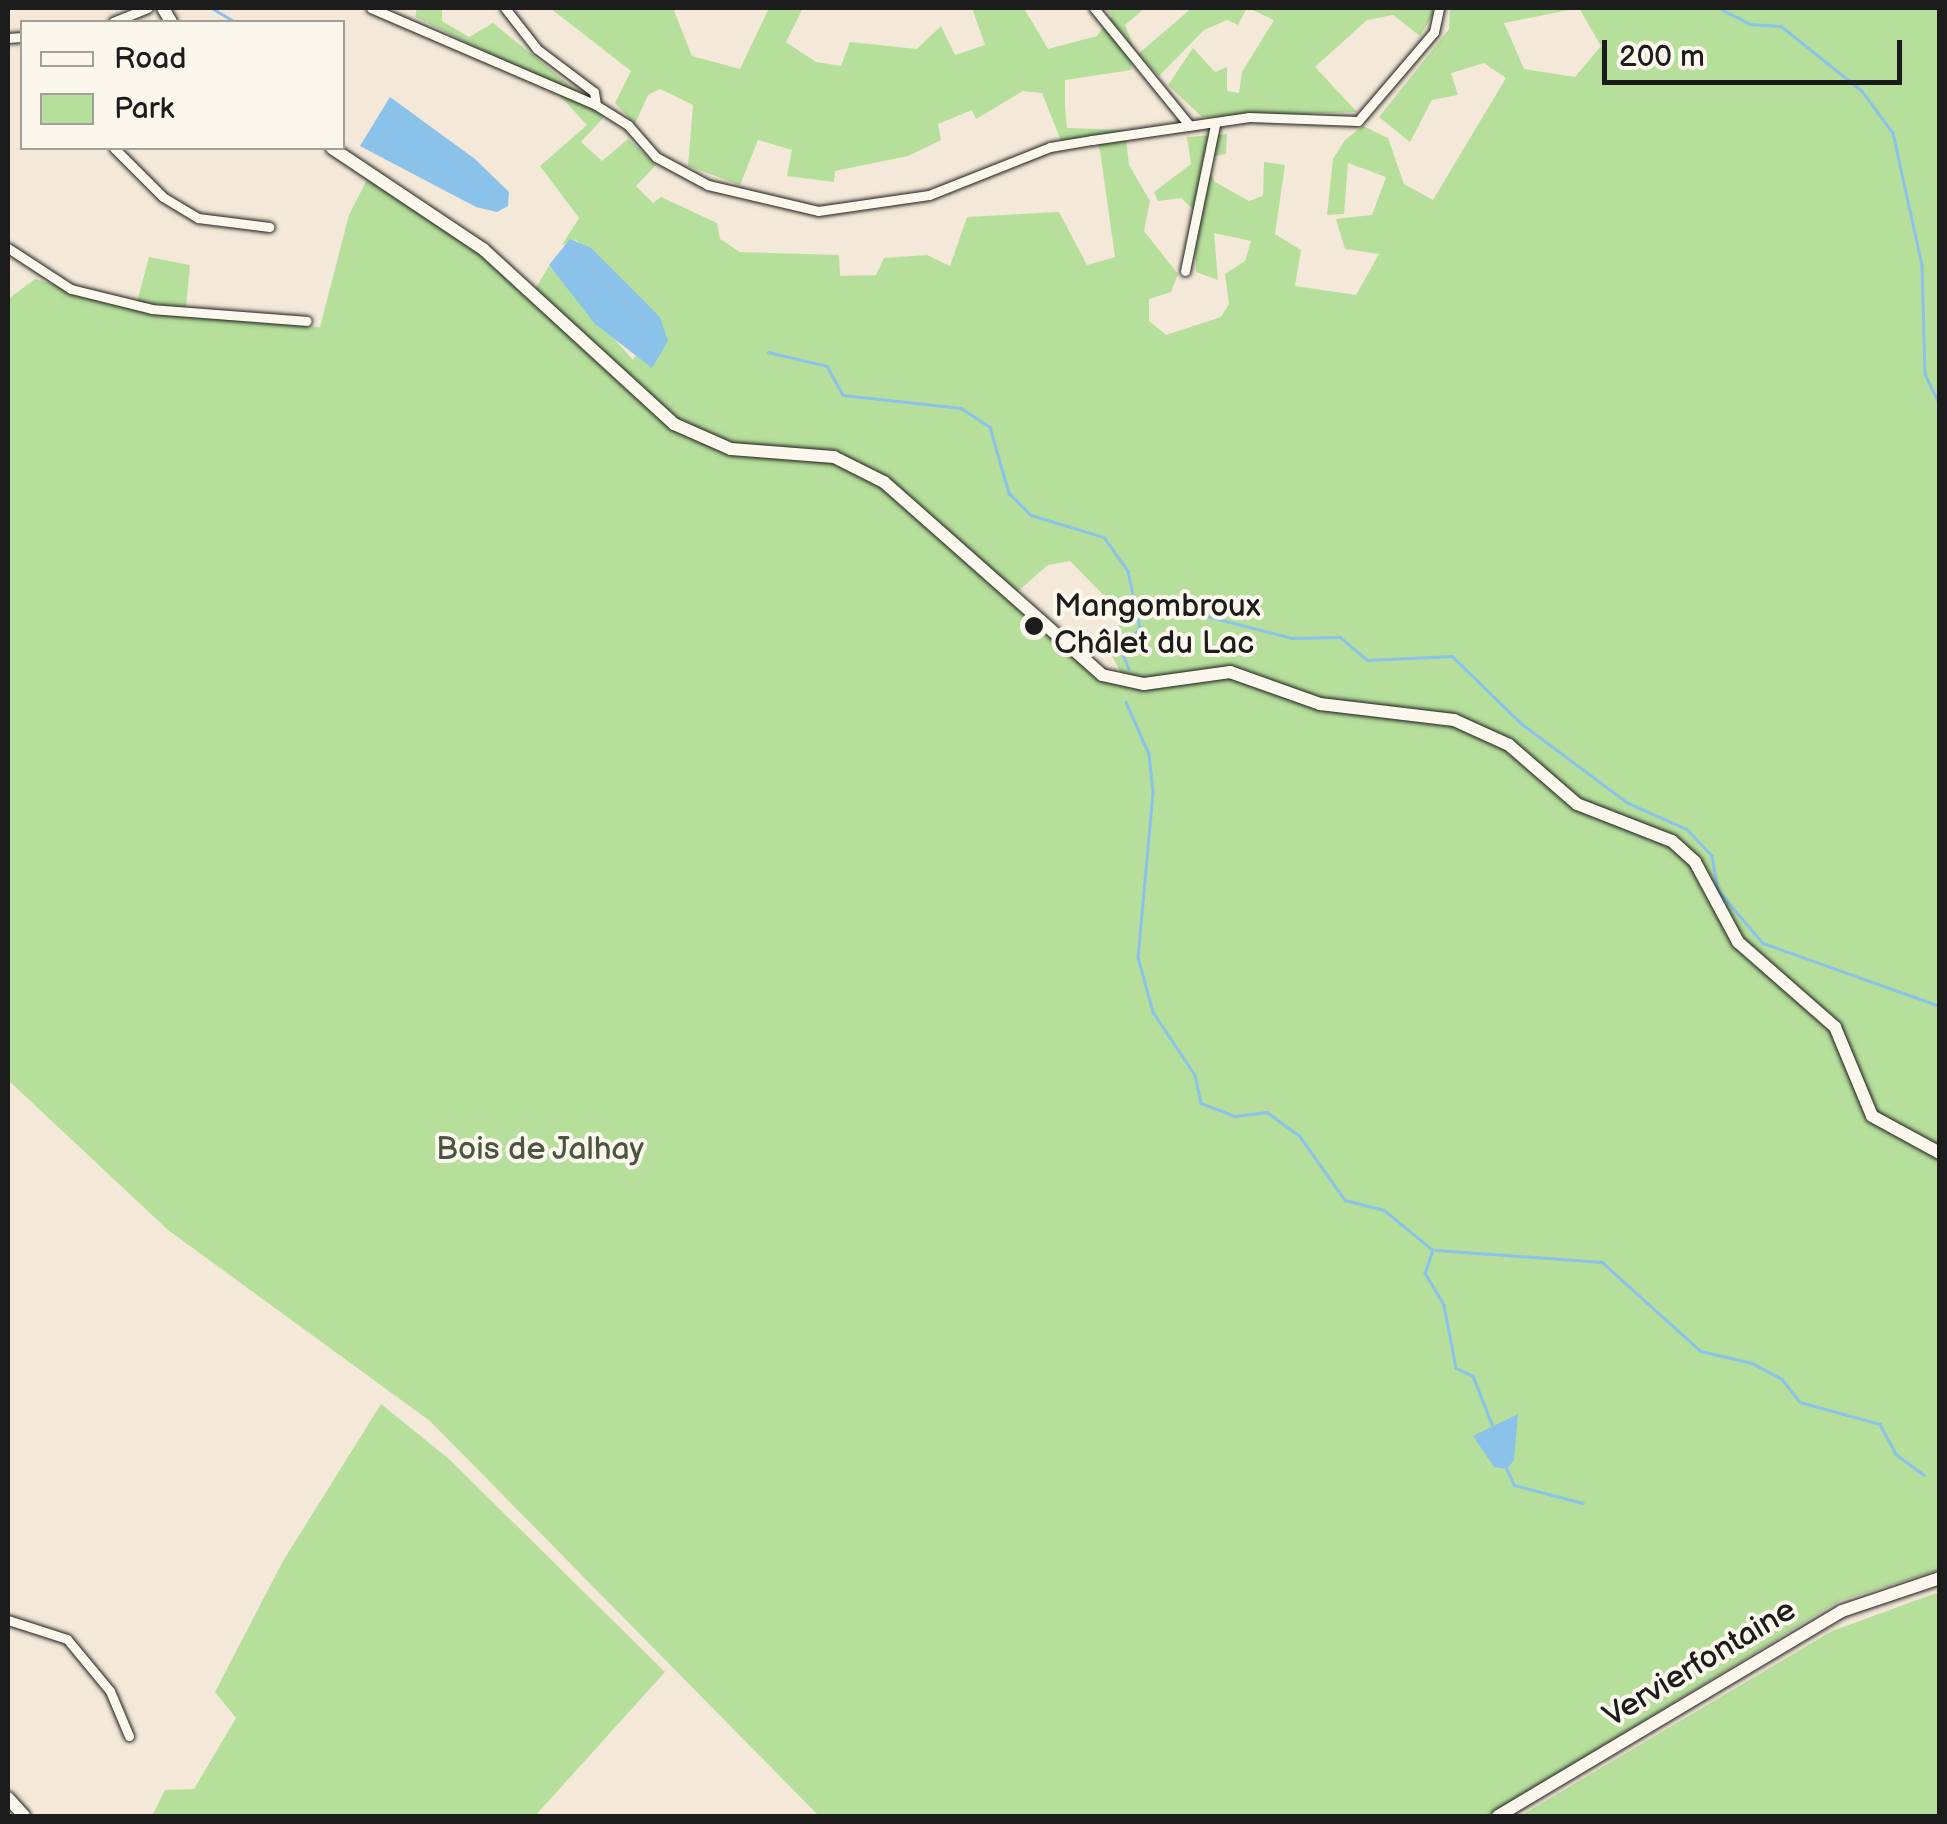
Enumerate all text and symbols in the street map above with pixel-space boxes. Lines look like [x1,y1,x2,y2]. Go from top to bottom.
legend [20,20,345,150]
scale bar [1607,20,1907,82]
text: 200 m [1619,39,1705,75]
text: Road [114,41,187,77]
text: Park [114,91,174,127]
place label: Mangombroux Châlet du Lac [1054,589,1261,664]
marker: Mangombroux Châlet du Lac [1023,615,1045,637]
park label: Bois de Jalhay [435,1131,645,1169]
street label: Vervierfontaine [1597,1592,1803,1736]

